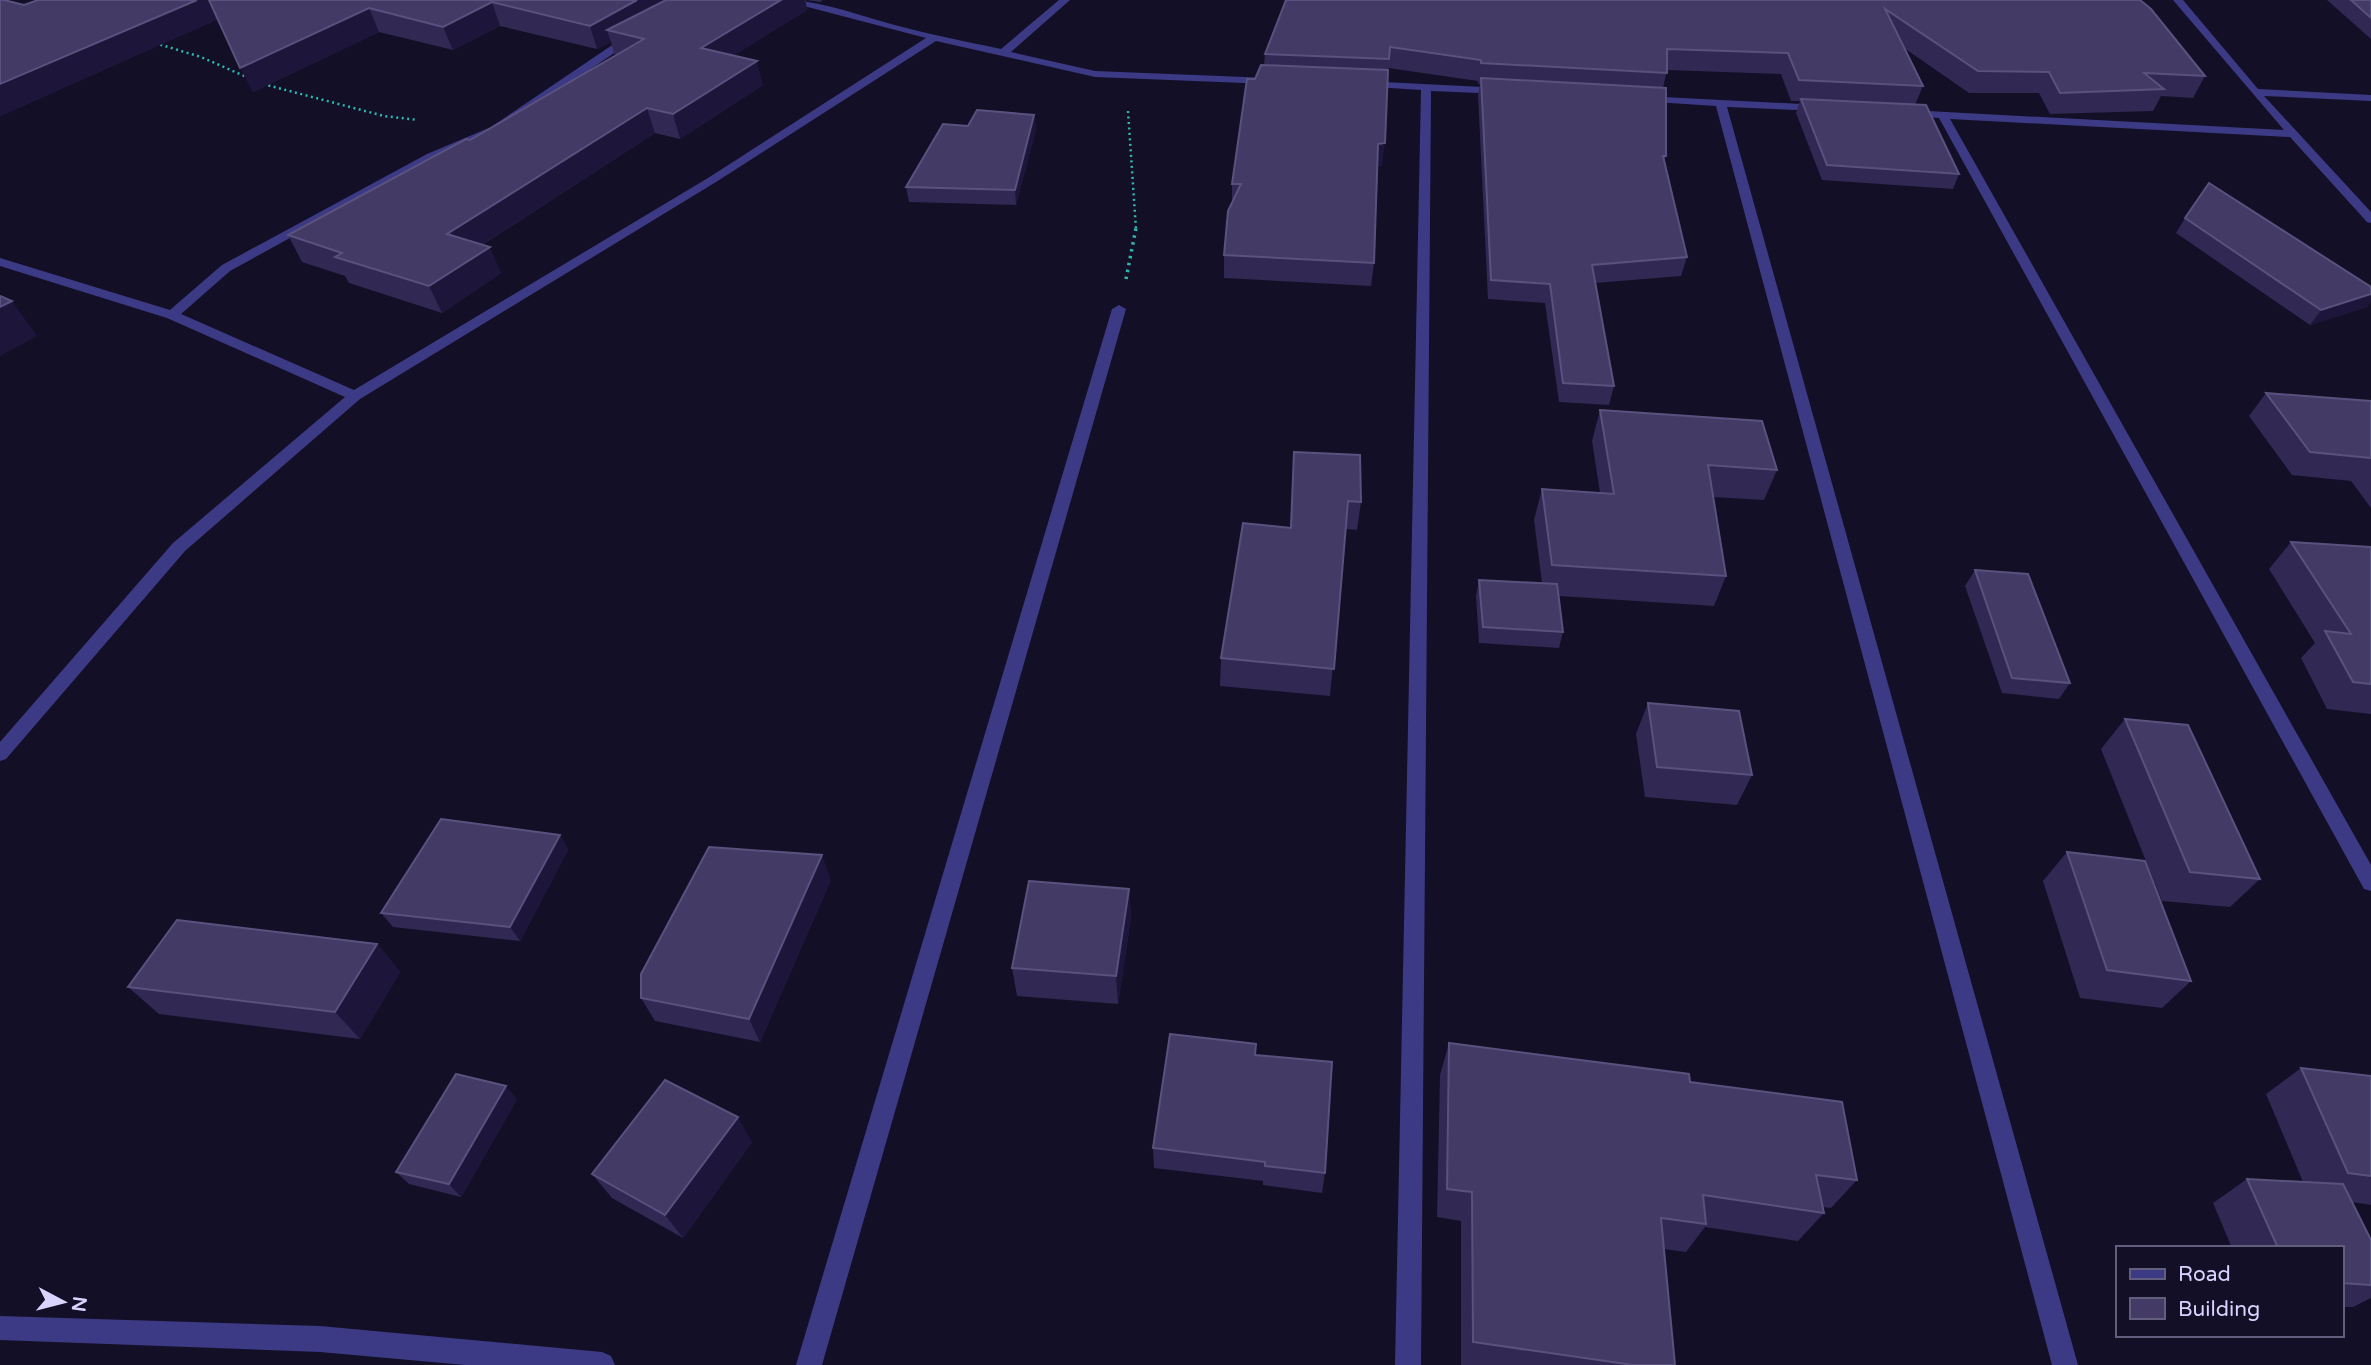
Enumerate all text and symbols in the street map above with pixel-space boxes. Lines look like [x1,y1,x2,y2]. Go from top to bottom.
legend [2116,1246,2343,1337]
text: Road [2178,1262,2231,1287]
north arrow [28,1267,98,1337]
text: N [67,1295,91,1313]
text: Building [2178,1297,2260,1322]

